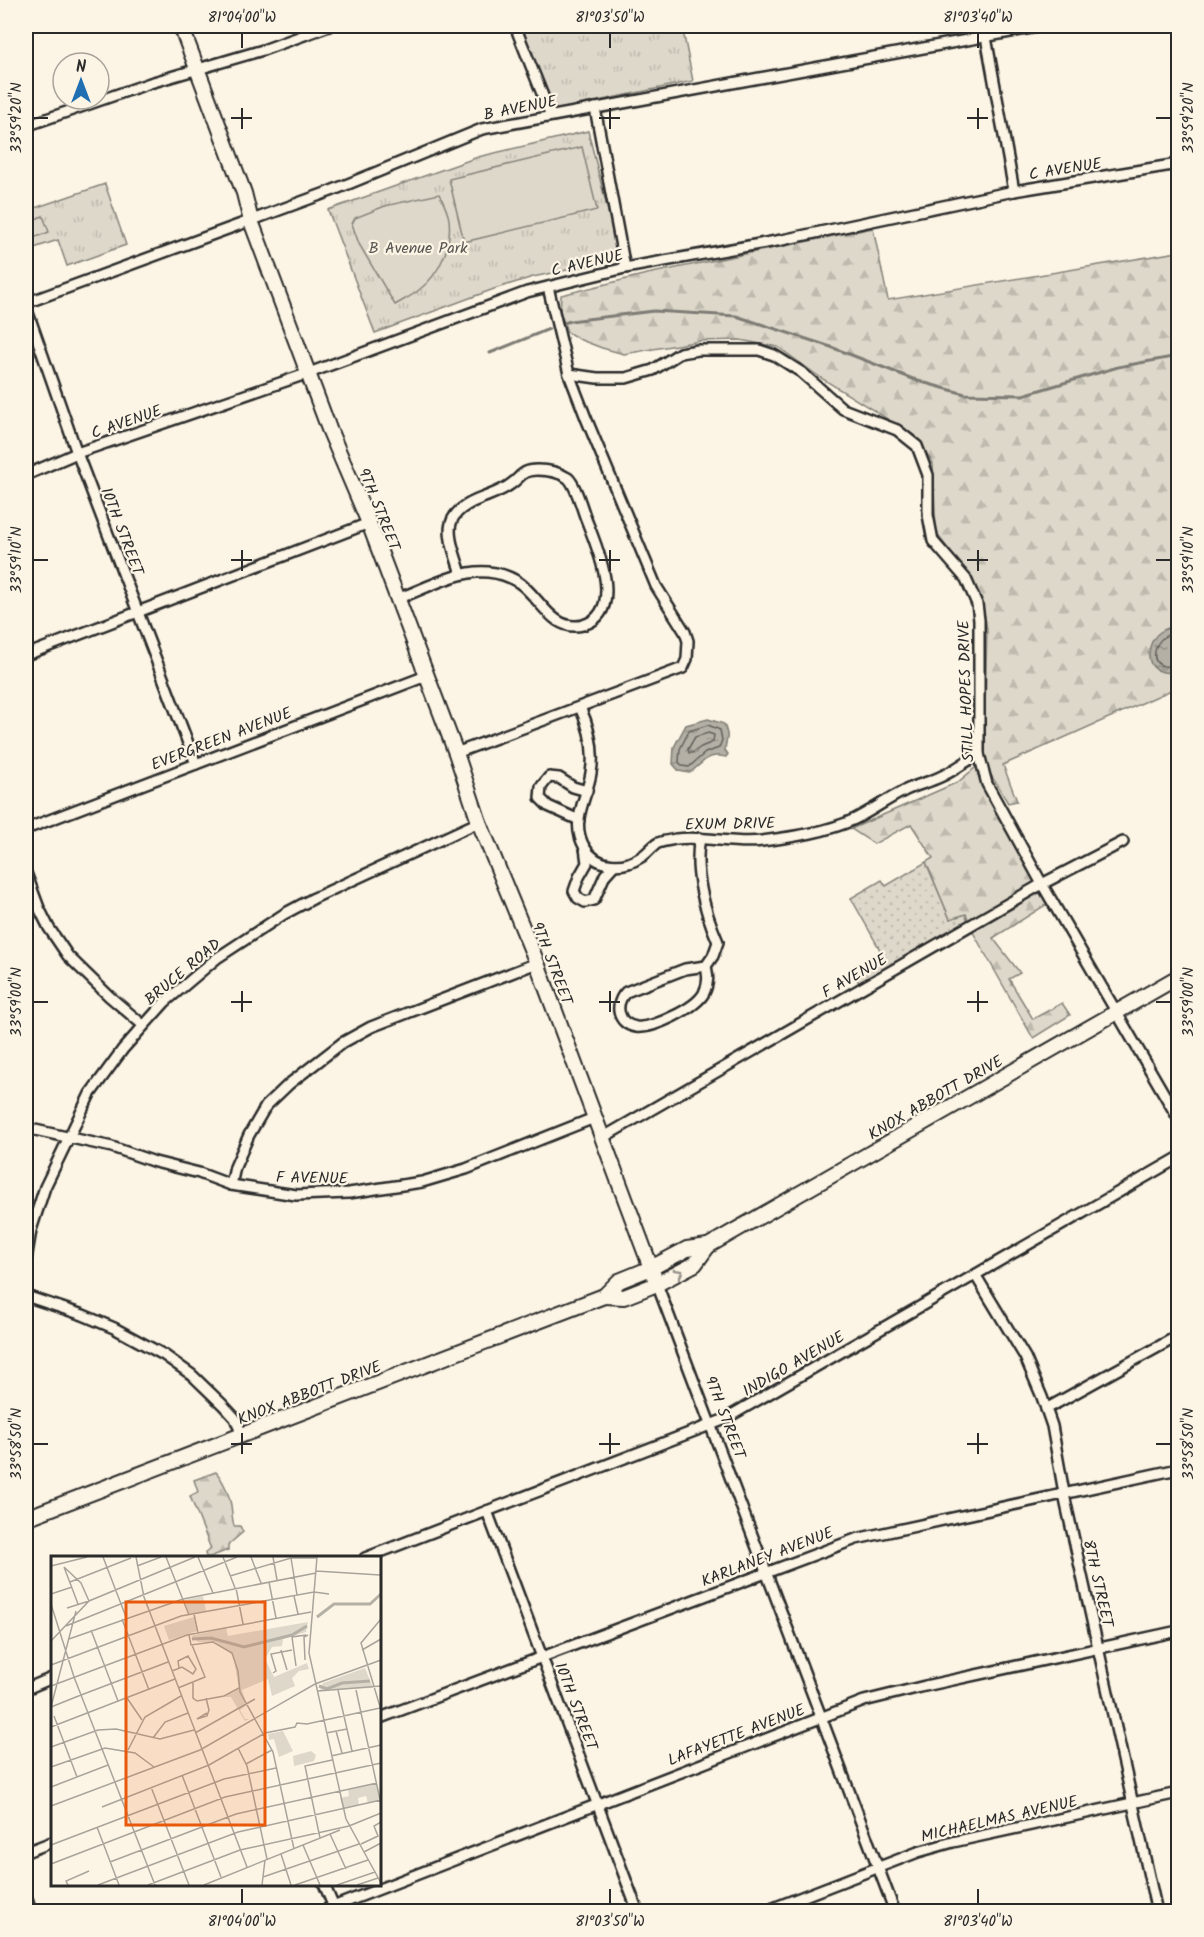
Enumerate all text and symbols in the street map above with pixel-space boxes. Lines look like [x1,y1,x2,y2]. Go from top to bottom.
text: 81°04'00"W [208,6,276,30]
text: 81°03'50"W [575,6,645,30]
text: 81°03'40"W [943,6,1013,30]
north arrow [51,51,111,111]
text: N [76,55,86,80]
text: 33°59'20"N [5,82,29,154]
text: 33°59'20"N [1177,82,1201,154]
street label: B AVENUE [482,89,560,128]
street label: C AVENUE [1027,151,1104,188]
park label: B Avenue Park [368,236,468,261]
street label: C AVENUE [549,243,627,284]
street label: C AVENUE [88,398,166,446]
street label: 9TH STREET [351,464,407,556]
street label: 10TH STREET [93,484,150,580]
text: 33°59'10"N [5,526,29,594]
text: 33°59'10"N [1177,526,1201,594]
street label: STILL HOPES DRIVE [952,619,981,762]
street label: EVERGREEN AVENUE [147,701,296,778]
street label: EXUM DRIVE [685,811,776,838]
street label: 9TH STREET [524,918,579,1010]
street label: BRUCE ROAD [139,932,227,1012]
street label: F AVENUE [817,947,893,1005]
text: 33°59'00"N [5,967,29,1037]
text: 33°59'00"N [1177,967,1201,1037]
street label: KNOX ABBOTT DRIVE [863,1049,1009,1147]
street label: F AVENUE [276,1165,349,1192]
one-way arrow [672,1269,683,1280]
street label: INDIGO AVENUE [738,1325,850,1404]
street label: KNOX ABBOTT DRIVE [234,1354,386,1432]
street label: 9TH STREET [697,1372,752,1464]
text: 33°58'50"N [5,1408,29,1480]
text: 33°58'50"N [1177,1408,1201,1480]
street label: KARLANEY AVENUE [698,1520,838,1594]
street label: 8TH STREET [1075,1537,1120,1631]
inset map [51,1556,381,1886]
street label: 10TH STREET [547,1659,604,1755]
street label: LAFAYETTE AVENUE [664,1697,809,1773]
street label: MICHAELMAS AVENUE [918,1789,1081,1850]
text: 81°04'00"W [208,1910,276,1934]
text: 81°03'50"W [575,1910,645,1934]
text: 81°03'40"W [943,1910,1013,1934]

